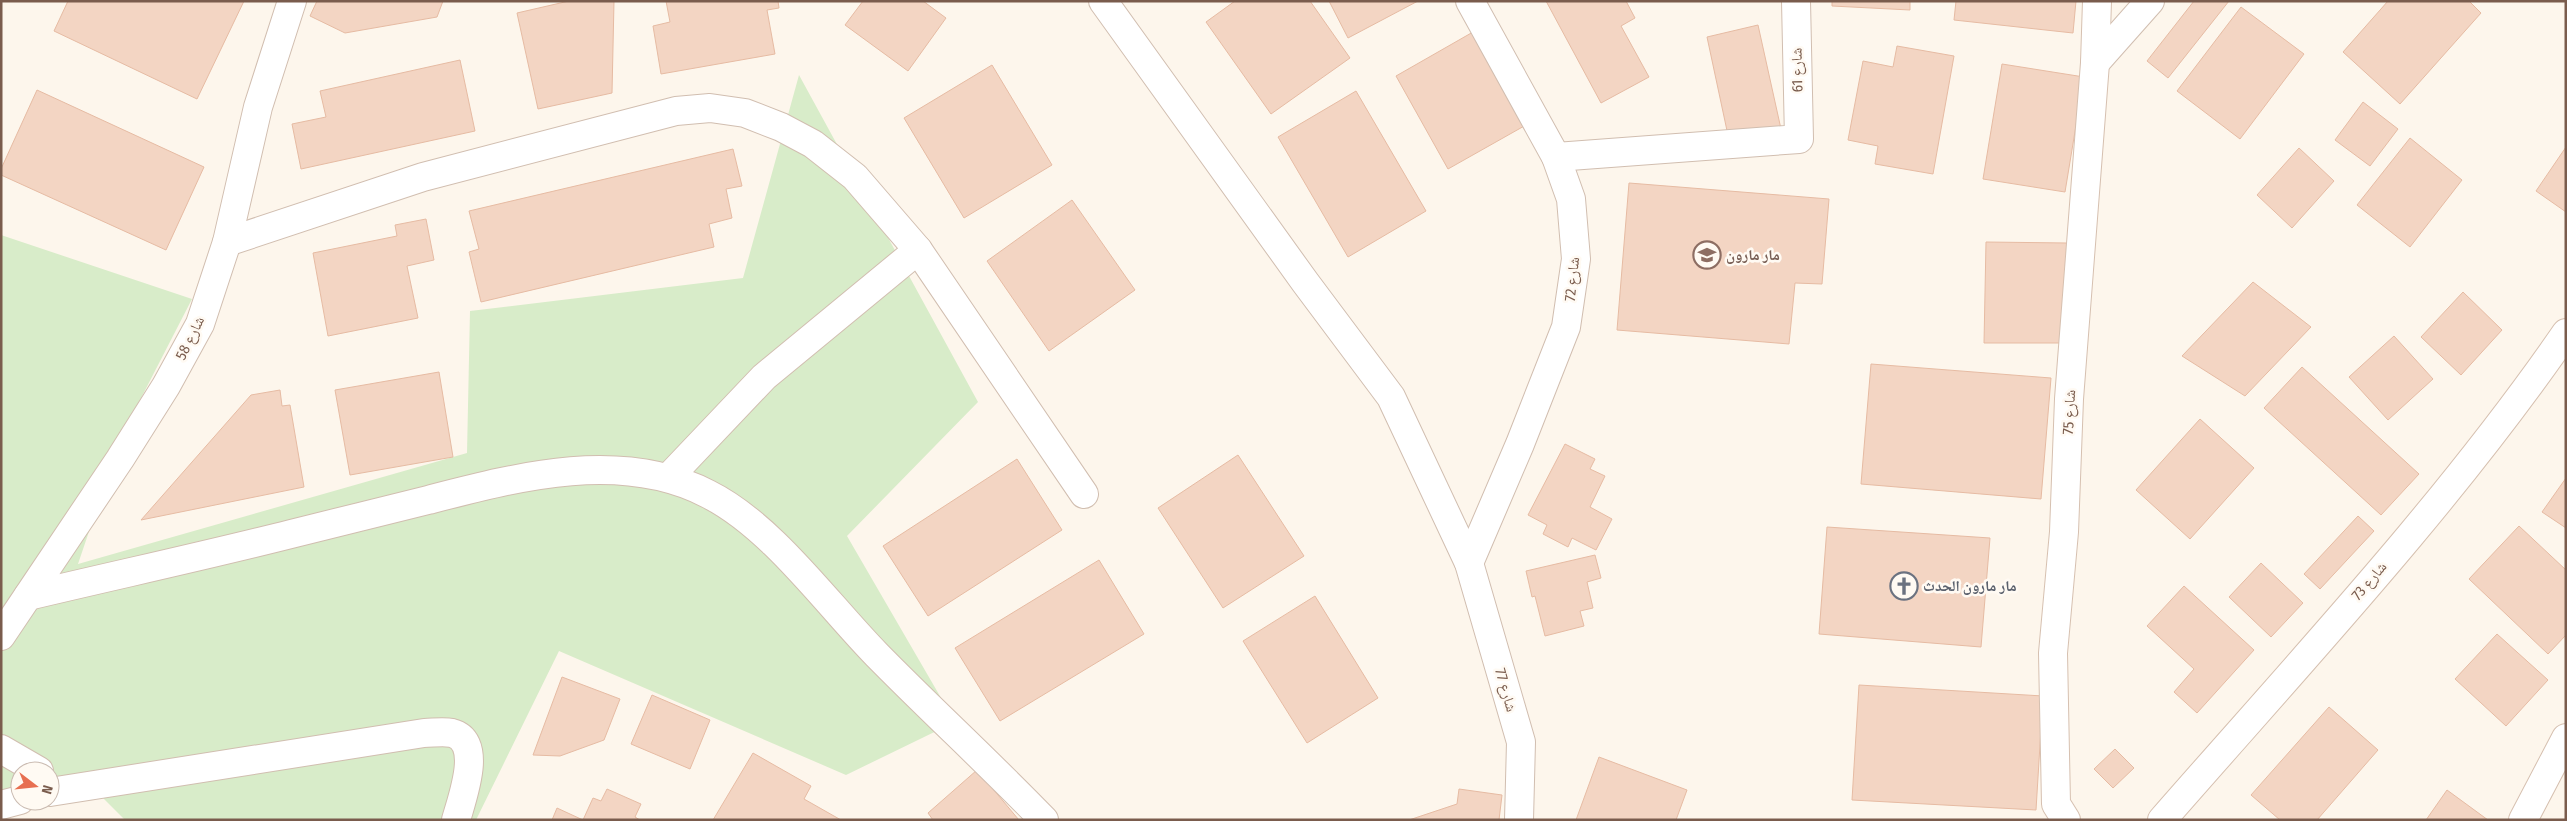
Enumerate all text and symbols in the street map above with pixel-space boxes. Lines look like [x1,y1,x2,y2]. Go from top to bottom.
street label: شارع 61 [1788,47,1807,92]
school or university icon: مار مارون [1692,240,1722,270]
place label: مار مارون [1726,246,1780,264]
street label: شارع 72 [1561,256,1584,302]
street label: شارع 58 [172,313,209,363]
street label: شارع 75 [2059,389,2080,435]
street label: شارع 73 [2348,558,2391,605]
church icon: مار مارون الحدث [1889,571,1919,601]
place label: مار مارون الحدث [1923,577,2017,595]
street label: شارع 77 [1490,666,1521,714]
north arrow [10,761,60,811]
text: N [38,783,56,796]

